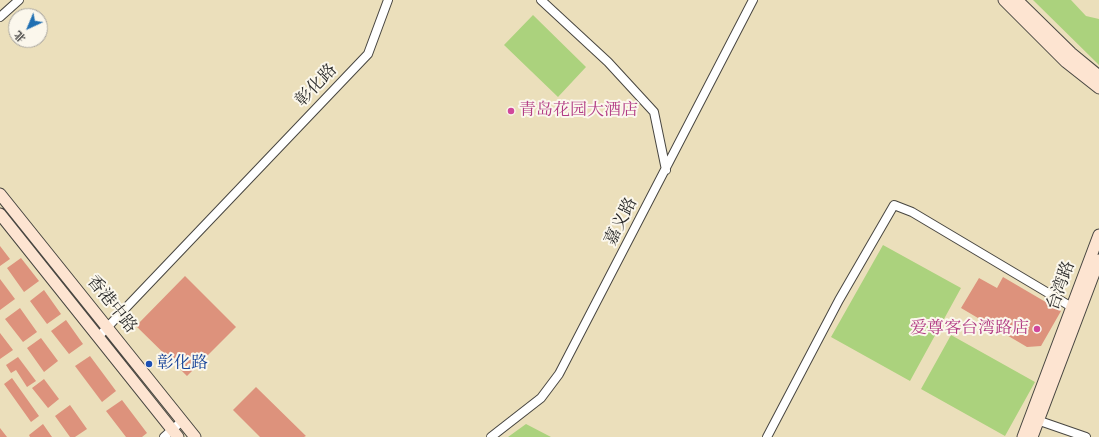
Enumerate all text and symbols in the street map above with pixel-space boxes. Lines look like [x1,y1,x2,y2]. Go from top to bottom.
north arrow [8,8,48,48]
text: 北 [12,28,28,45]
street label: 彰化路 [292,61,342,111]
place label: 青岛花园大酒店 [519,101,638,121]
marker: 青岛花园大酒店 [506,106,516,116]
street label: 嘉义路 [601,195,643,249]
street label: 台湾路 [1044,259,1080,313]
street label: 香港中路 [82,272,140,338]
place label: 爱尊客台湾路店 [910,319,1029,339]
marker: 爱尊客台湾路店 [1032,324,1042,334]
place label: 彰化路 [157,354,208,374]
marker: 彰化路 [144,359,154,369]

